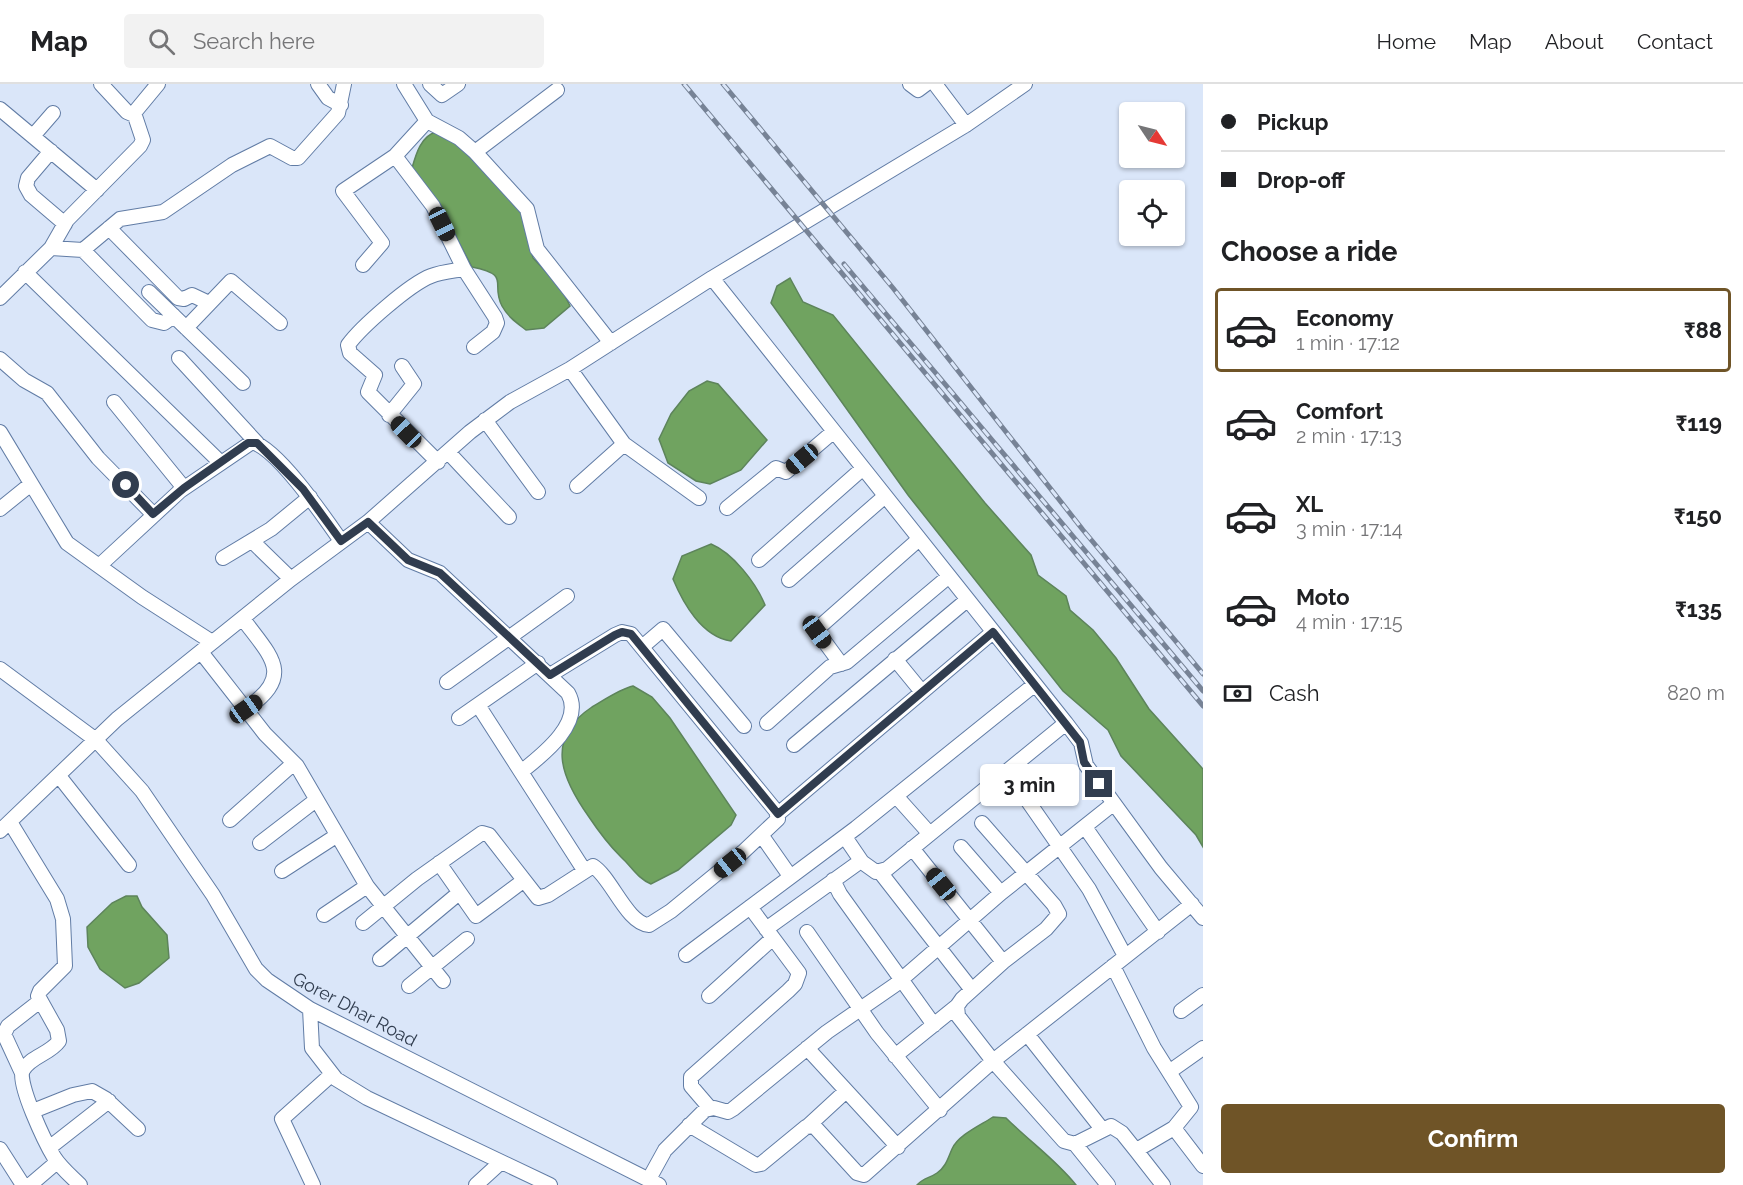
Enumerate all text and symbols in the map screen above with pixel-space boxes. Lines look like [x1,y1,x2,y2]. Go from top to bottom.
search box [124,14,544,68]
text: Map [30,25,88,58]
icon: search [145,25,178,58]
text: Search here [193,28,315,54]
text: Home [1377,29,1436,54]
text: Map [1469,29,1512,54]
text: About [1545,29,1604,54]
text: Contact [1637,29,1713,54]
north arrow [1119,102,1185,168]
map controls [1119,102,1185,246]
text: Pickup [1257,109,1329,135]
text: Drop-off [1257,167,1345,193]
button: locate [1119,180,1185,246]
car [426,204,458,244]
text: Choose a ride [1221,236,1397,267]
icon: car [1224,303,1278,357]
text: Economy [1296,305,1394,331]
text: ₹88 [1684,317,1722,343]
text: 1 min · 17:12 [1296,331,1400,355]
icon: car [1224,396,1278,450]
text: Comfort [1296,398,1383,424]
text: ₹119 [1676,410,1722,436]
car [387,413,425,451]
text: 2 min · 17:13 [1296,424,1402,448]
car [782,441,822,477]
route start [112,471,139,498]
icon: car [1224,489,1278,543]
text: XL [1296,491,1323,517]
text: ₹150 [1674,503,1722,529]
text: 3 min · 17:14 [1296,517,1403,541]
icon: car [1224,582,1278,636]
text: Moto [1296,584,1350,610]
text: ₹135 [1675,596,1722,622]
text: 4 min · 17:15 [1296,610,1403,634]
car [799,612,835,652]
icon: cash [1221,677,1254,710]
text: Cash [1269,680,1320,706]
text: 820 m [1667,681,1725,705]
car [226,691,266,727]
callout: 3 min [979,763,1078,805]
route end [1085,770,1112,797]
text: 3 min [1004,773,1055,797]
car [710,845,750,881]
car [923,864,959,904]
street label: Gorer Dhar Road [289,967,421,1051]
button: Confirm [1221,1104,1725,1173]

